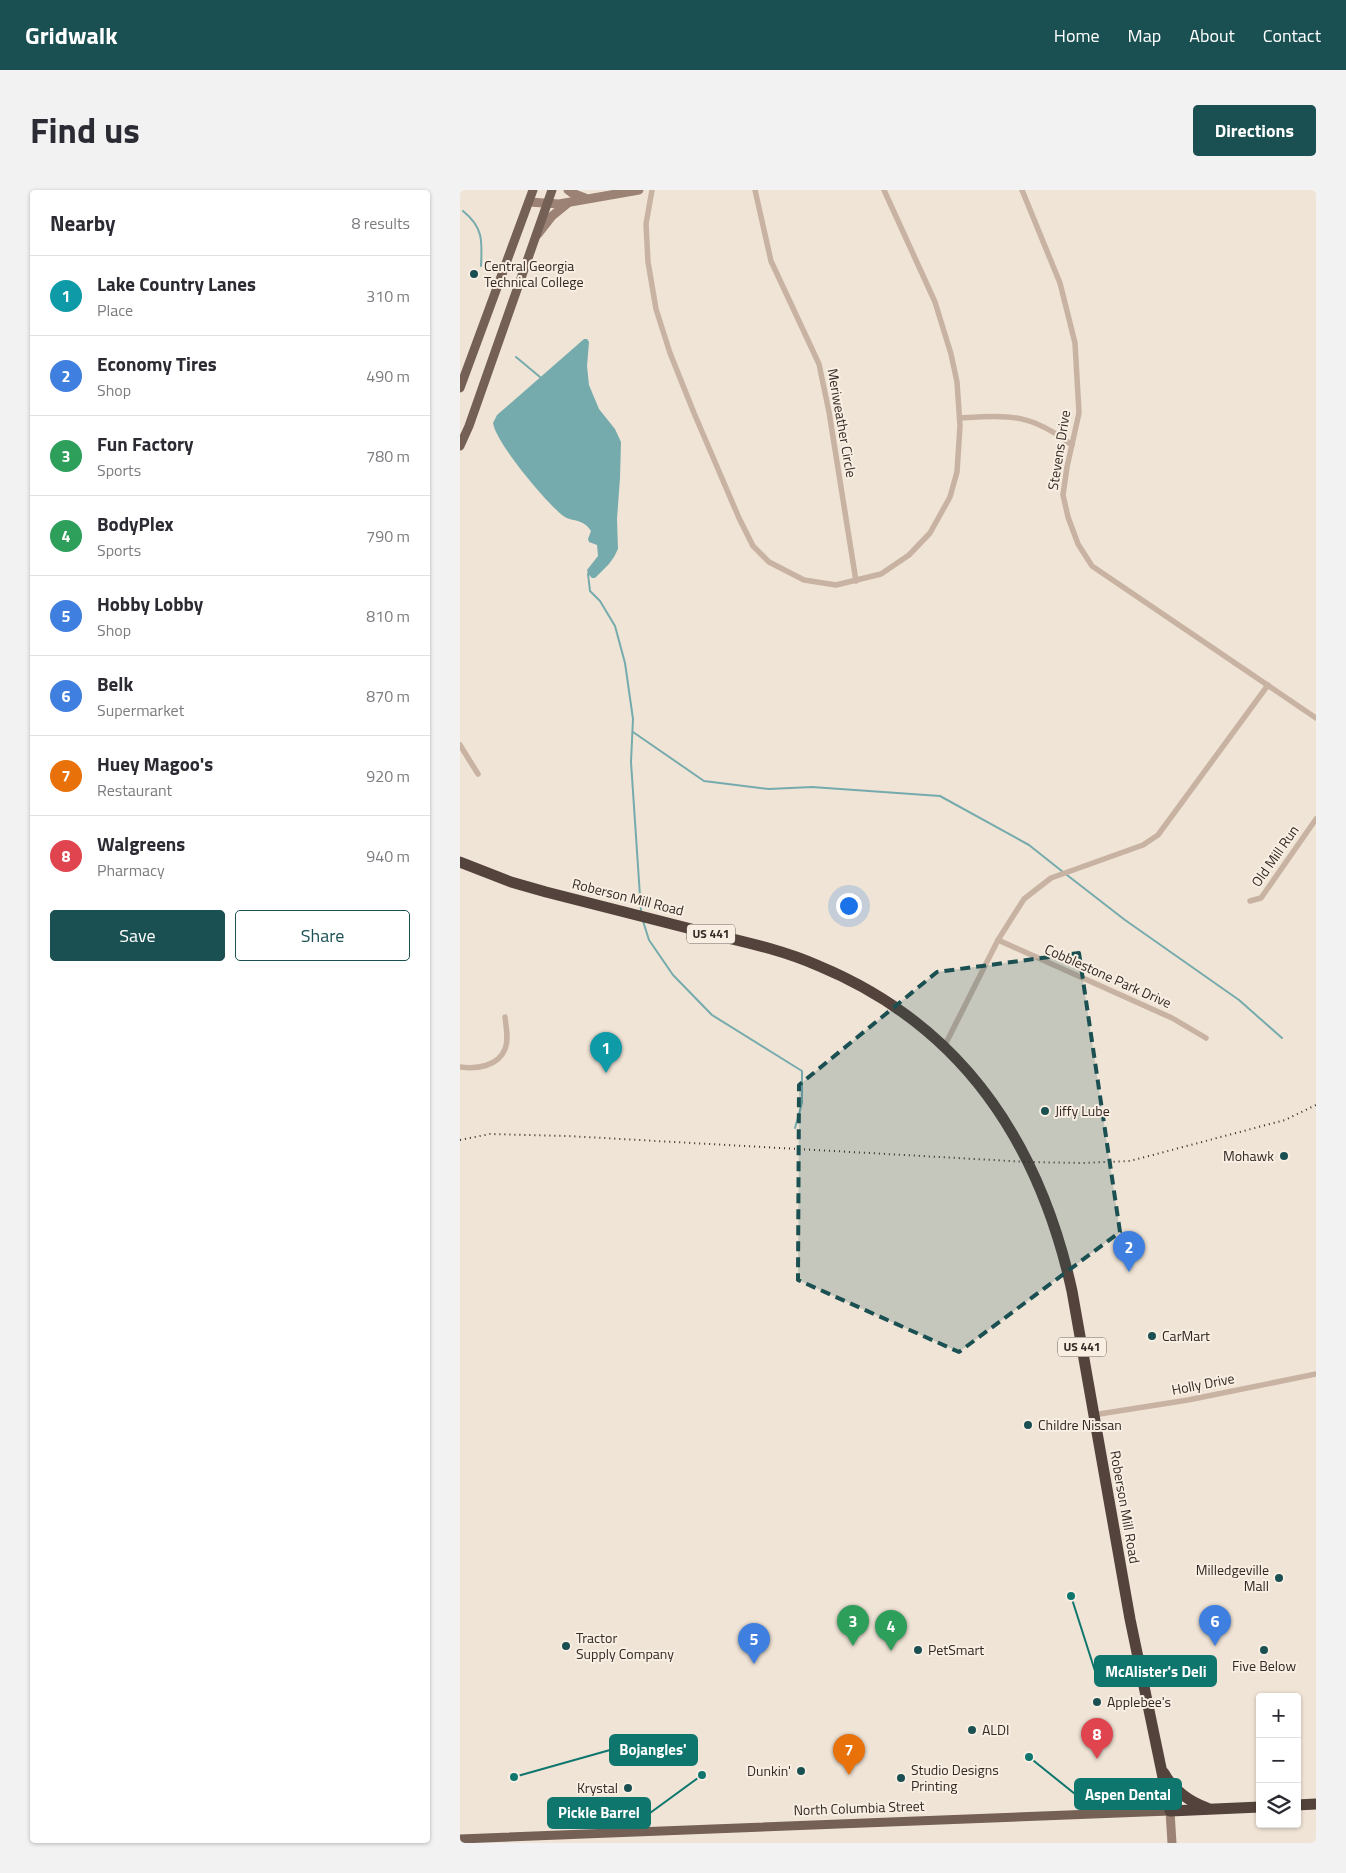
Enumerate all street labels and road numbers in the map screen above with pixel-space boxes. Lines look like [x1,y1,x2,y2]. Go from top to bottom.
street label: Meriweather Circle [823,367,862,479]
street label: Stevens Drive [1042,408,1075,491]
street label: Old Mill Run [1246,821,1304,891]
street label: Roberson Mill Road [570,872,686,921]
road number: US 441 [687,924,735,944]
street label: Cobblestone Park Drive [1041,938,1175,1013]
road number: US 441 [1058,1338,1106,1356]
street label: Holly Drive [1170,1367,1236,1400]
street label: Roberson Mill Road [1105,1449,1146,1565]
street label: North Columbia Street [793,1795,925,1820]

